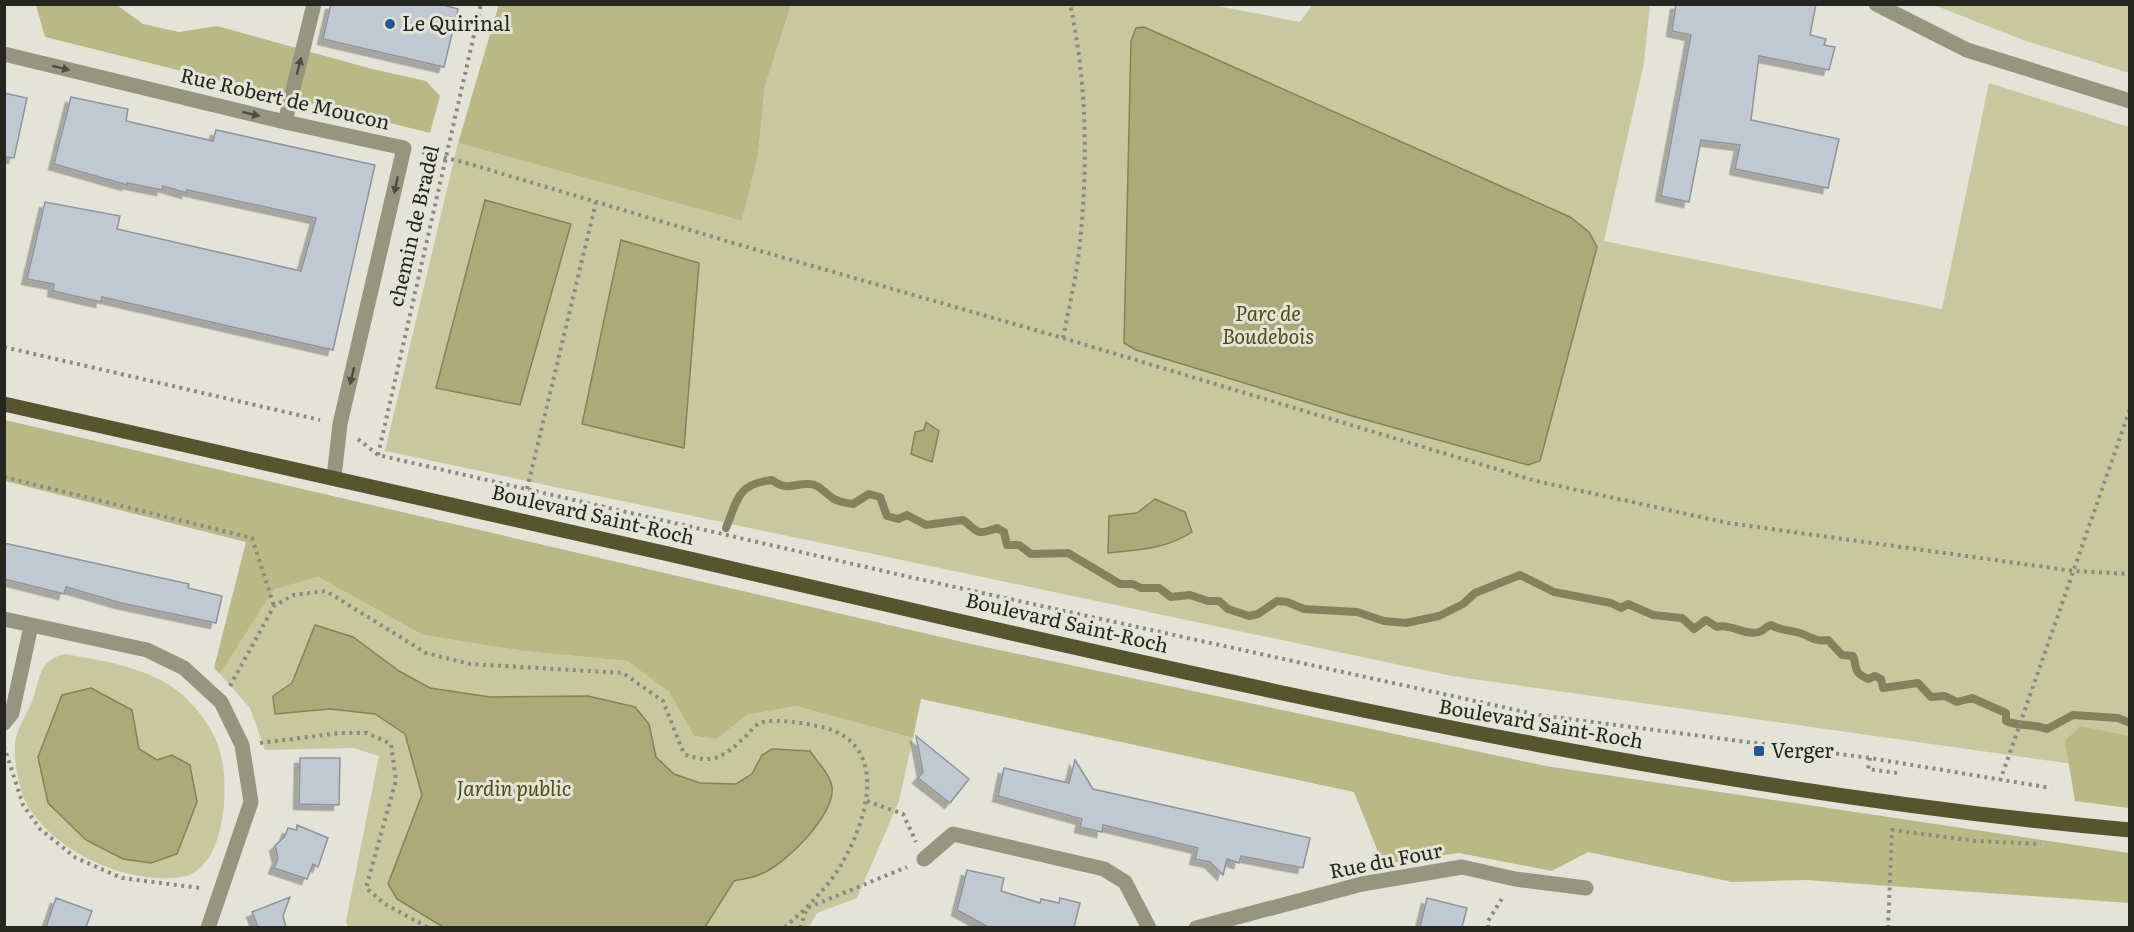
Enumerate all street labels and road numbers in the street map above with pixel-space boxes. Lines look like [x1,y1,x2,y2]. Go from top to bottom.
street label: Rue Robert de Moucon [178,58,393,136]
street label: chemin de Bradel [379,141,445,309]
street label: Boulevard Saint-Roch [489,475,698,551]
street label: Boulevard Saint-Roch [963,583,1172,659]
street label: Boulevard Saint-Roch [1437,689,1646,755]
street label: Rue du Four [1327,833,1445,885]

